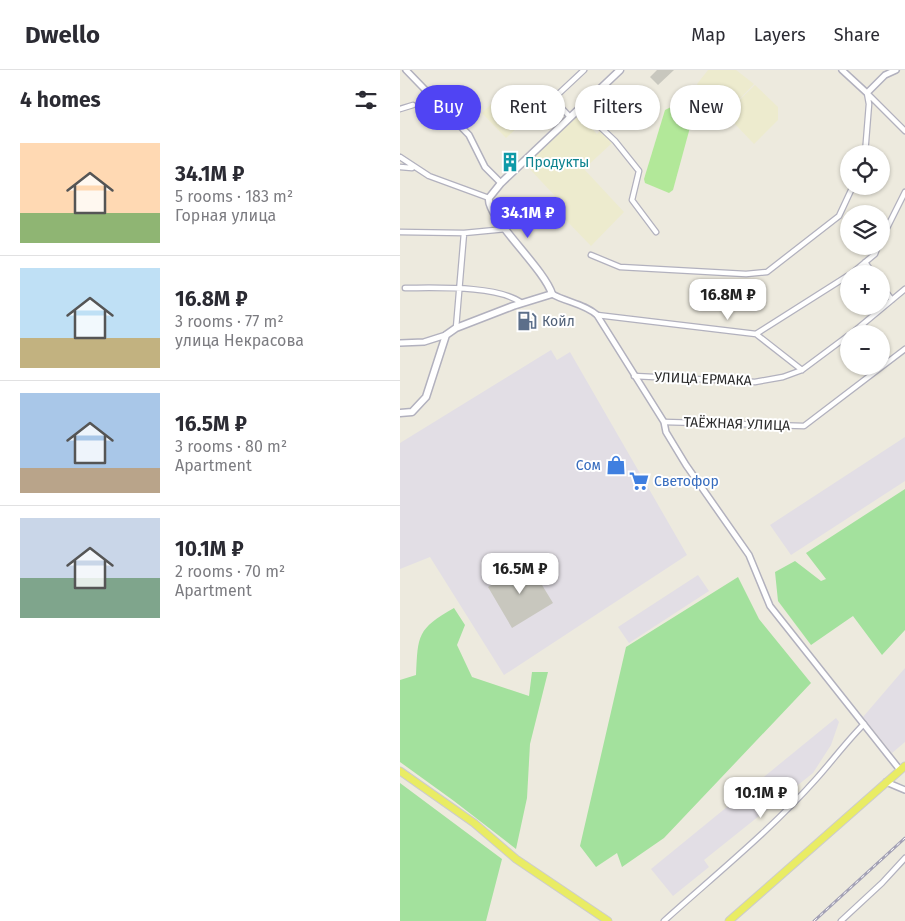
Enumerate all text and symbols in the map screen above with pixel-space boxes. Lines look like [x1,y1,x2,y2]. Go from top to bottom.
text: Dwello [25,21,100,49]
text: Map [691,24,726,46]
text: Layers [754,24,806,46]
text: Share [834,24,880,46]
chip: Buy [415,85,481,130]
chip: Rent [491,85,565,130]
chip: Filters [575,85,660,130]
chip: New [670,85,741,130]
icon: filters [352,86,380,114]
text: 4 homes [20,87,101,113]
map controls [840,145,890,375]
button: locate [840,145,890,195]
building icon: Продукты [499,151,521,173]
place label: Продукты [525,154,589,171]
text: 34.1M ₽ [175,161,244,187]
icon: home [60,163,120,223]
text: 5 rooms · 183 m² [175,187,293,206]
pin: 34.1M ₽ [482,196,574,239]
text: 34.1M ₽ [502,203,554,222]
button: layers [840,205,890,255]
text: Горная улица [175,206,276,225]
button: + [840,265,890,315]
pin: 16.8M ₽ [682,278,774,321]
text: 16.8M ₽ [700,285,756,304]
text: 16.8M ₽ [175,286,248,312]
icon: home [60,288,120,348]
fuel station icon: Койл [516,310,538,332]
text: 3 rooms · 77 m² [175,312,284,331]
place label: Койл [542,313,575,330]
button: − [840,325,890,375]
text: улица Некрасова [175,331,304,350]
street label: УЛИЦА ЕРМАКА [654,369,752,389]
text: 16.5M ₽ [175,411,247,437]
icon: home [60,413,120,473]
street label: ТАЁЖНАЯ УЛИЦА [683,414,791,434]
text: 3 rooms · 80 m² [175,437,287,456]
shop icon: Сом [605,454,627,476]
text: Apartment [175,456,252,475]
place label: Сом [576,457,601,474]
supermarket icon: Светофор [628,470,650,492]
place label: Светофор [654,473,719,490]
text: 10.1M ₽ [175,536,244,562]
icon: home [60,538,120,598]
pin: 16.5M ₽ [474,552,566,595]
text: 16.5M ₽ [493,559,547,578]
text: 2 rooms · 70 m² [175,562,285,581]
text: Apartment [175,581,252,600]
pin: 10.1M ₽ [715,776,807,819]
text: 10.1M ₽ [735,783,787,802]

